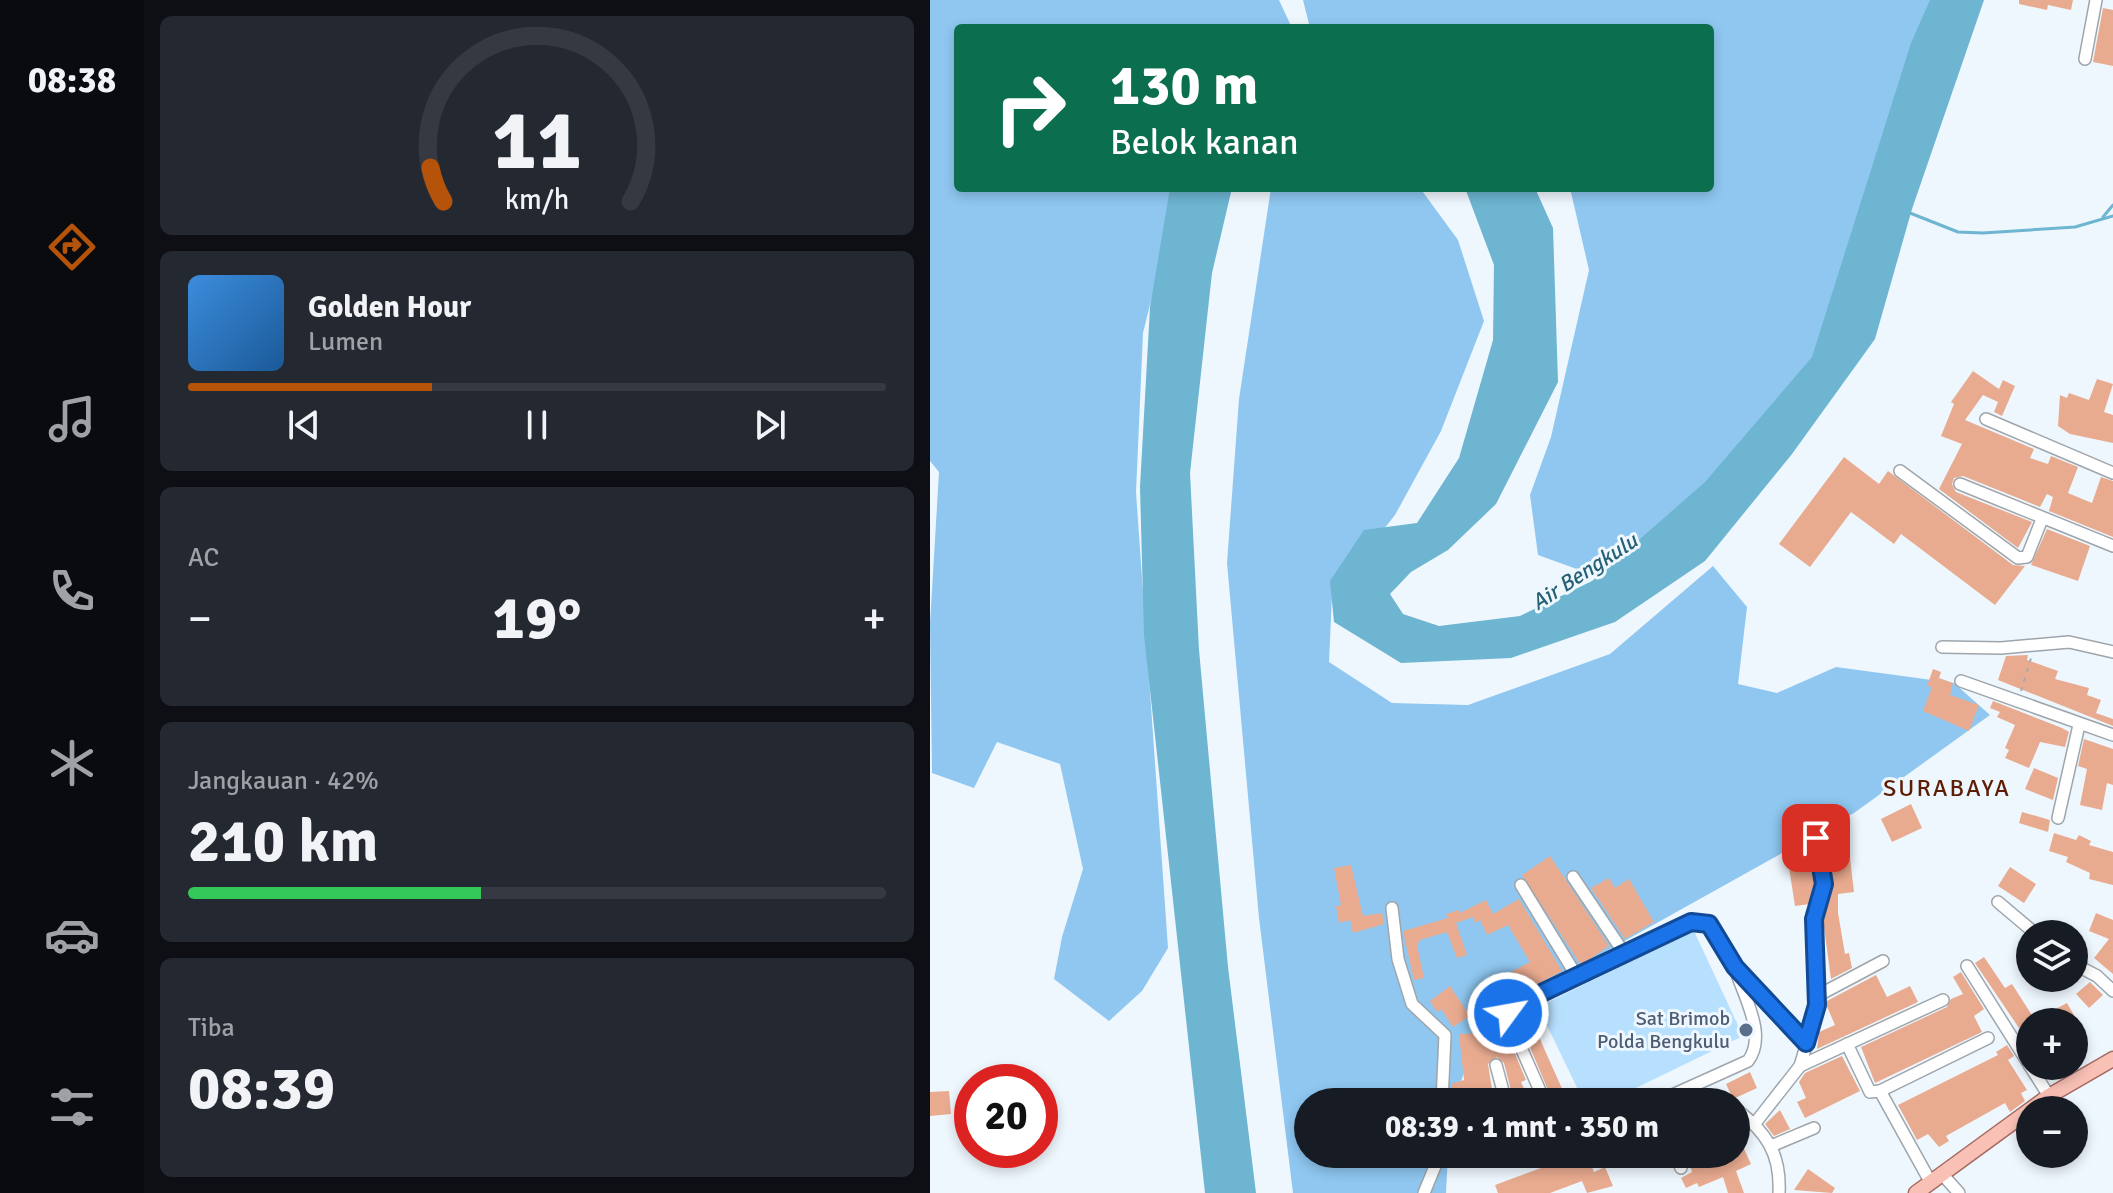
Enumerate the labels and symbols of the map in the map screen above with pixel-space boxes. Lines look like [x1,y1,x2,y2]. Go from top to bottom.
water label: Air Bengkulu [1526,526,1644,616]
district label: SURABAYA [1883,773,2011,803]
pin [1782,804,1850,872]
position arrow [1466,971,1550,1055]
place label: Sat Brimob Polda Bengkulu [1597,1006,1730,1054]
marker: Sat Brimob Polda Bengkulu [1737,1021,1755,1039]
speed limit sign: 20 [954,1064,1058,1168]

